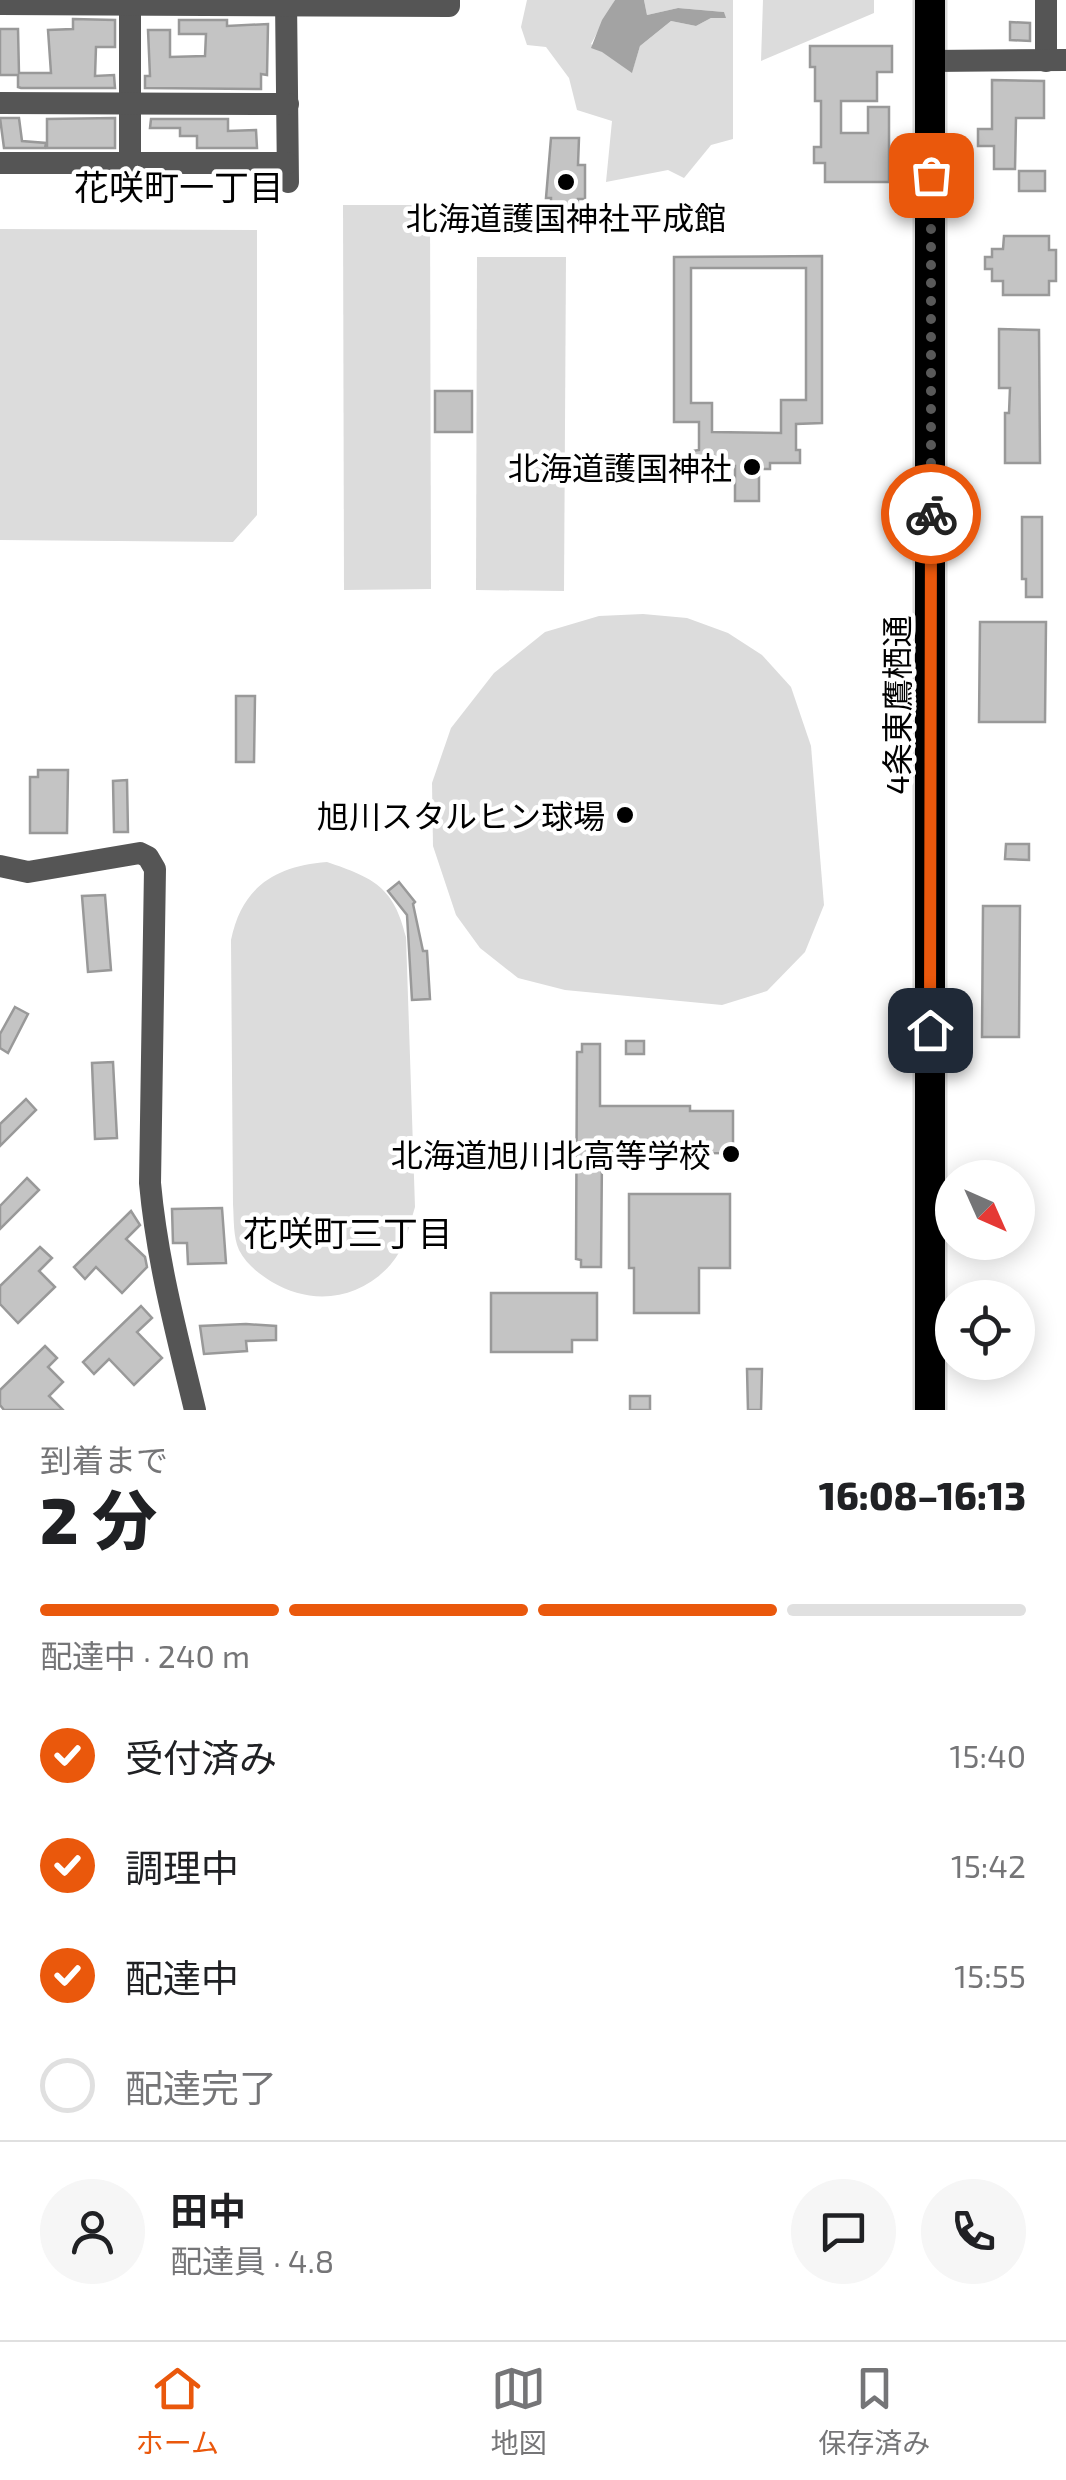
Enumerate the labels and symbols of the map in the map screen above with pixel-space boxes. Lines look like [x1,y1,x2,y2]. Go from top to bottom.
pin [889,133,974,218]
district label: 花咲町一丁目 [74,165,284,207]
marker: 北海道護国神社平成館 [555,171,577,193]
place label: 北海道護国神社平成館 [406,198,726,236]
place label: 北海道護国神社 [508,448,732,486]
marker: 北海道護国神社 [741,456,763,478]
courier [881,464,981,564]
street label: 4条東鷹栖通 [877,615,915,795]
place label: 旭川スタルヒン球場 [317,796,605,834]
marker: 旭川スタルヒン球場 [614,804,636,826]
pin [888,988,973,1073]
place label: 北海道旭川北高等学校 [391,1135,711,1173]
marker: 北海道旭川北高等学校 [720,1143,742,1165]
north arrow [935,1160,1035,1260]
district label: 花咲町三丁目 [243,1211,453,1253]

